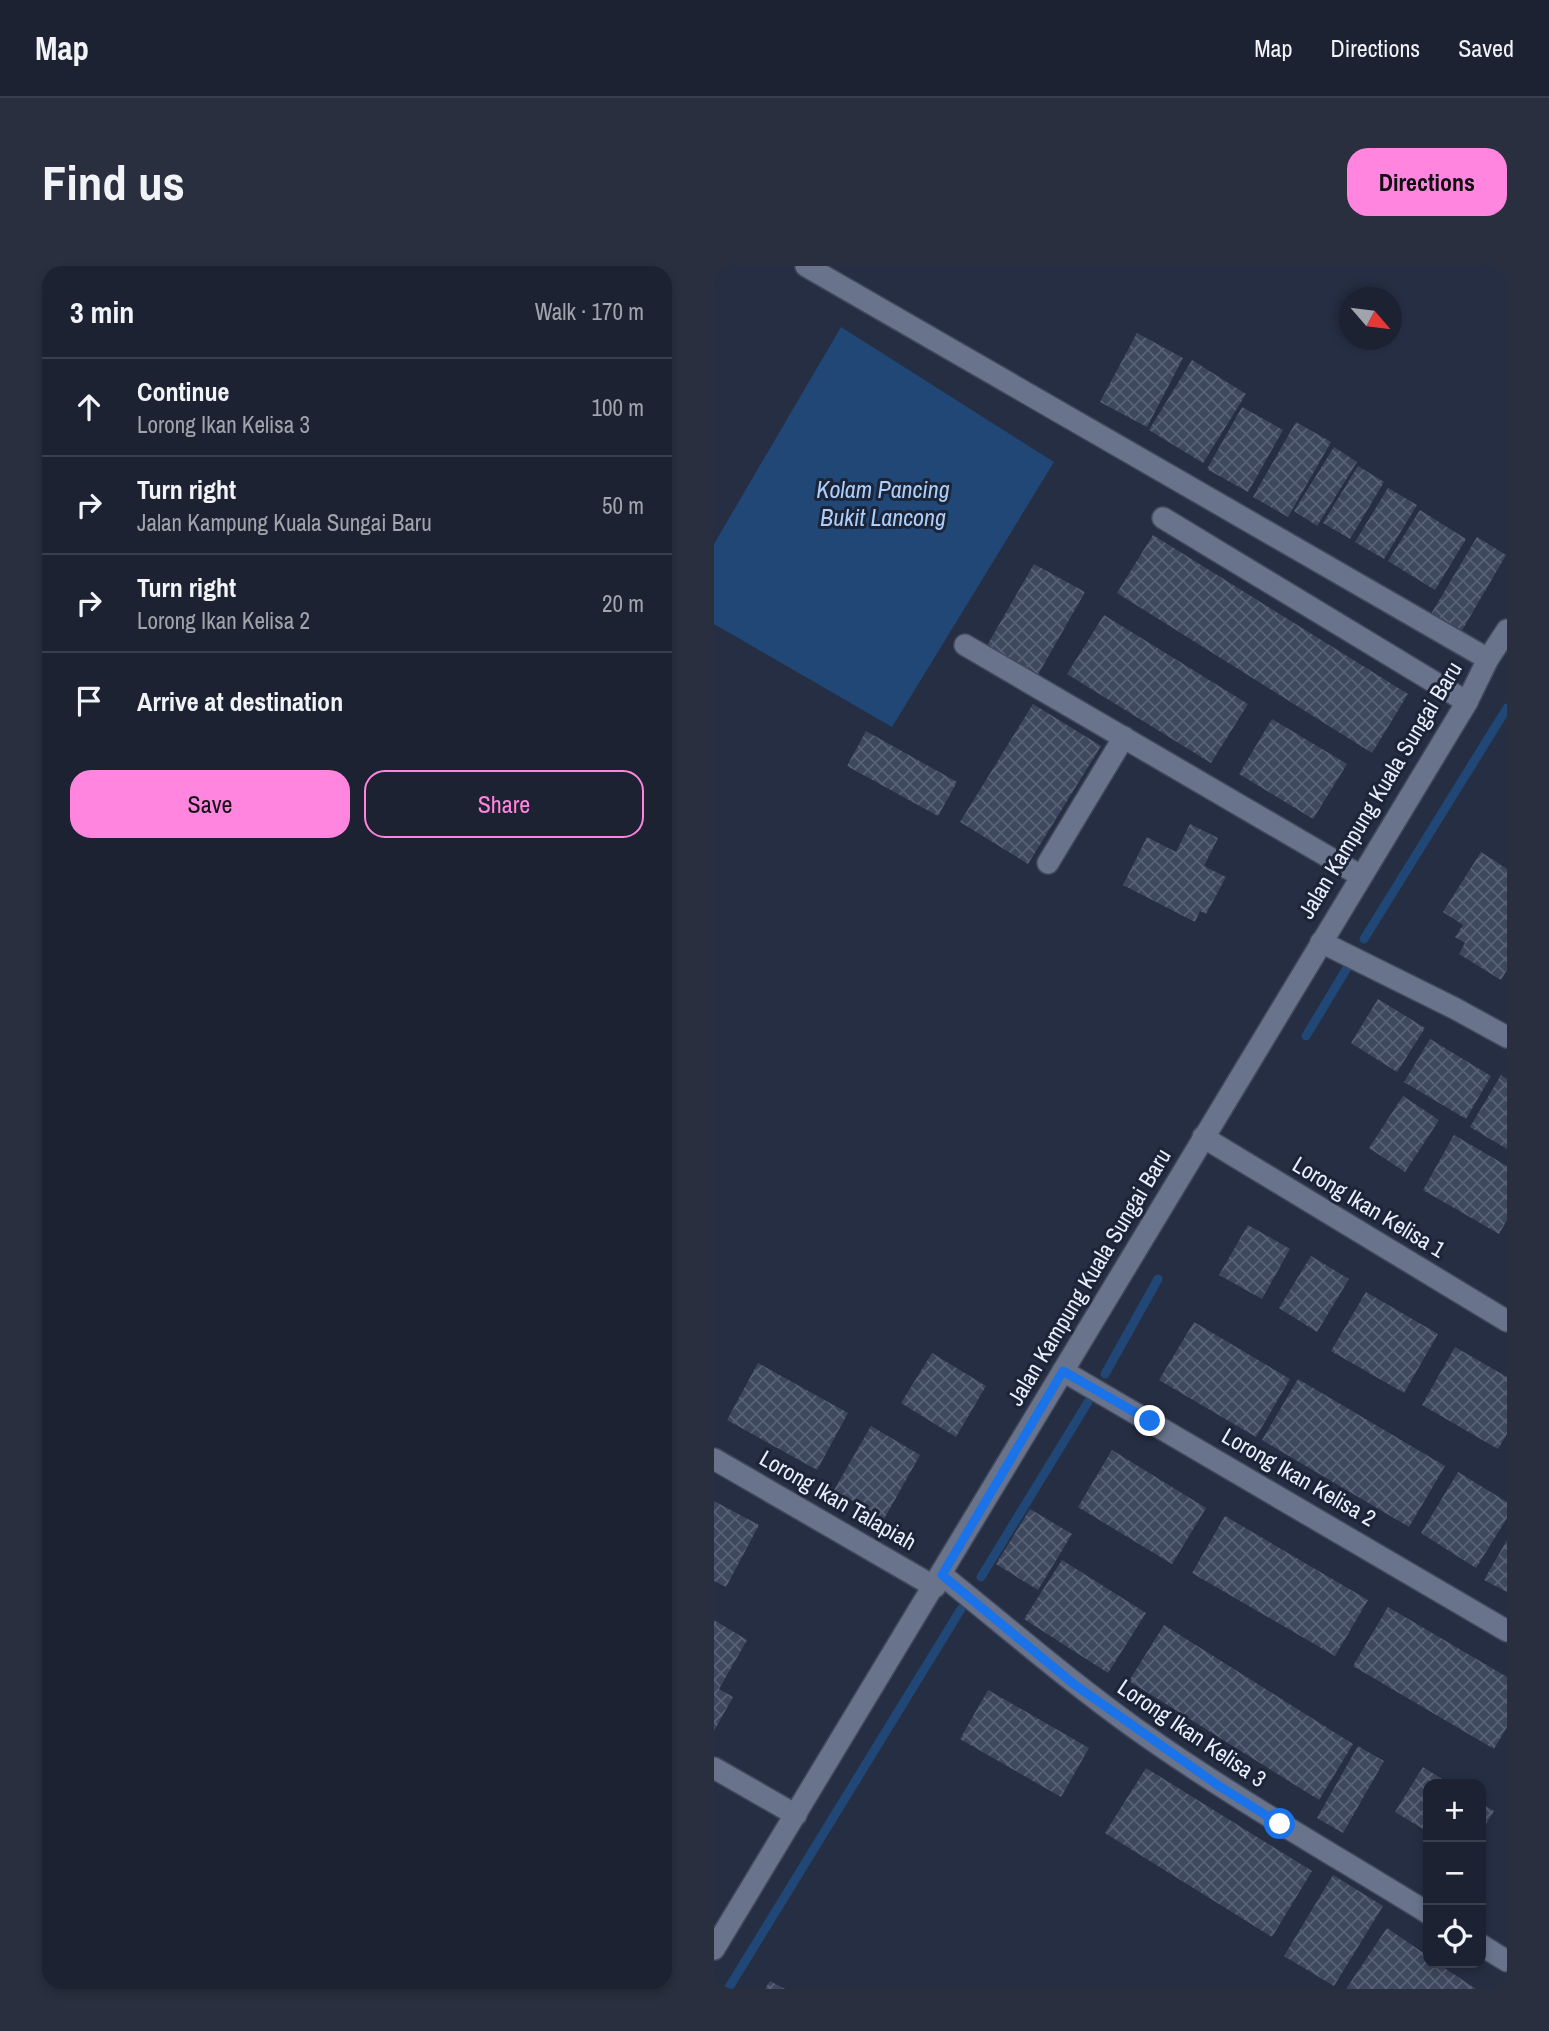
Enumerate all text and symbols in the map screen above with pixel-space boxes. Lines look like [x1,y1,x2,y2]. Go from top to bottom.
text: Map [35,26,89,70]
text: Map [1254,32,1292,64]
text: Directions [1330,32,1420,64]
text: Saved [1458,32,1514,64]
button: Directions [1347,148,1507,216]
text: Find us [42,149,185,215]
north arrow [1339,287,1402,350]
text: 3 min [70,292,134,332]
text: Walk · 170 m [535,296,644,327]
text: Continue [137,374,229,409]
icon: ahead [70,388,108,426]
text: 100 m [592,392,644,423]
text: Lorong Ikan Kelisa 3 [137,409,310,440]
text: Turn right [137,472,236,507]
water label: Kolam Pancing Bukit Lancong [816,473,950,533]
icon: right [70,486,108,524]
text: 50 m [602,490,644,521]
text: Jalan Kampung Kuala Sungai Baru [137,507,432,538]
text: Turn right [137,570,236,605]
icon: right [70,584,108,622]
text: 20 m [602,588,644,619]
text: Lorong Ikan Kelisa 2 [137,605,310,636]
street label: Jalan Kampung Kuala Sungai Baru [1290,655,1469,924]
icon: arrive [70,682,108,720]
text: Arrive at destination [137,684,343,719]
button: Save [70,770,350,838]
button: Share [364,770,644,838]
street label: Jalan Kampung Kuala Sungai Baru [999,1142,1178,1411]
street label: Lorong Ikan Kelisa 1 [1287,1149,1452,1265]
route end [1134,1405,1165,1436]
street label: Lorong Ikan Kelisa 2 [1217,1420,1382,1533]
street label: Lorong Ikan Talapiah [754,1442,922,1557]
street label: Lorong Ikan Kelisa 3 [1112,1671,1273,1794]
map controls [1423,1779,1486,1968]
button: + [1423,1779,1486,1842]
route start [1264,1808,1295,1839]
button: − [1423,1842,1486,1905]
button: locate [1423,1905,1486,1968]

